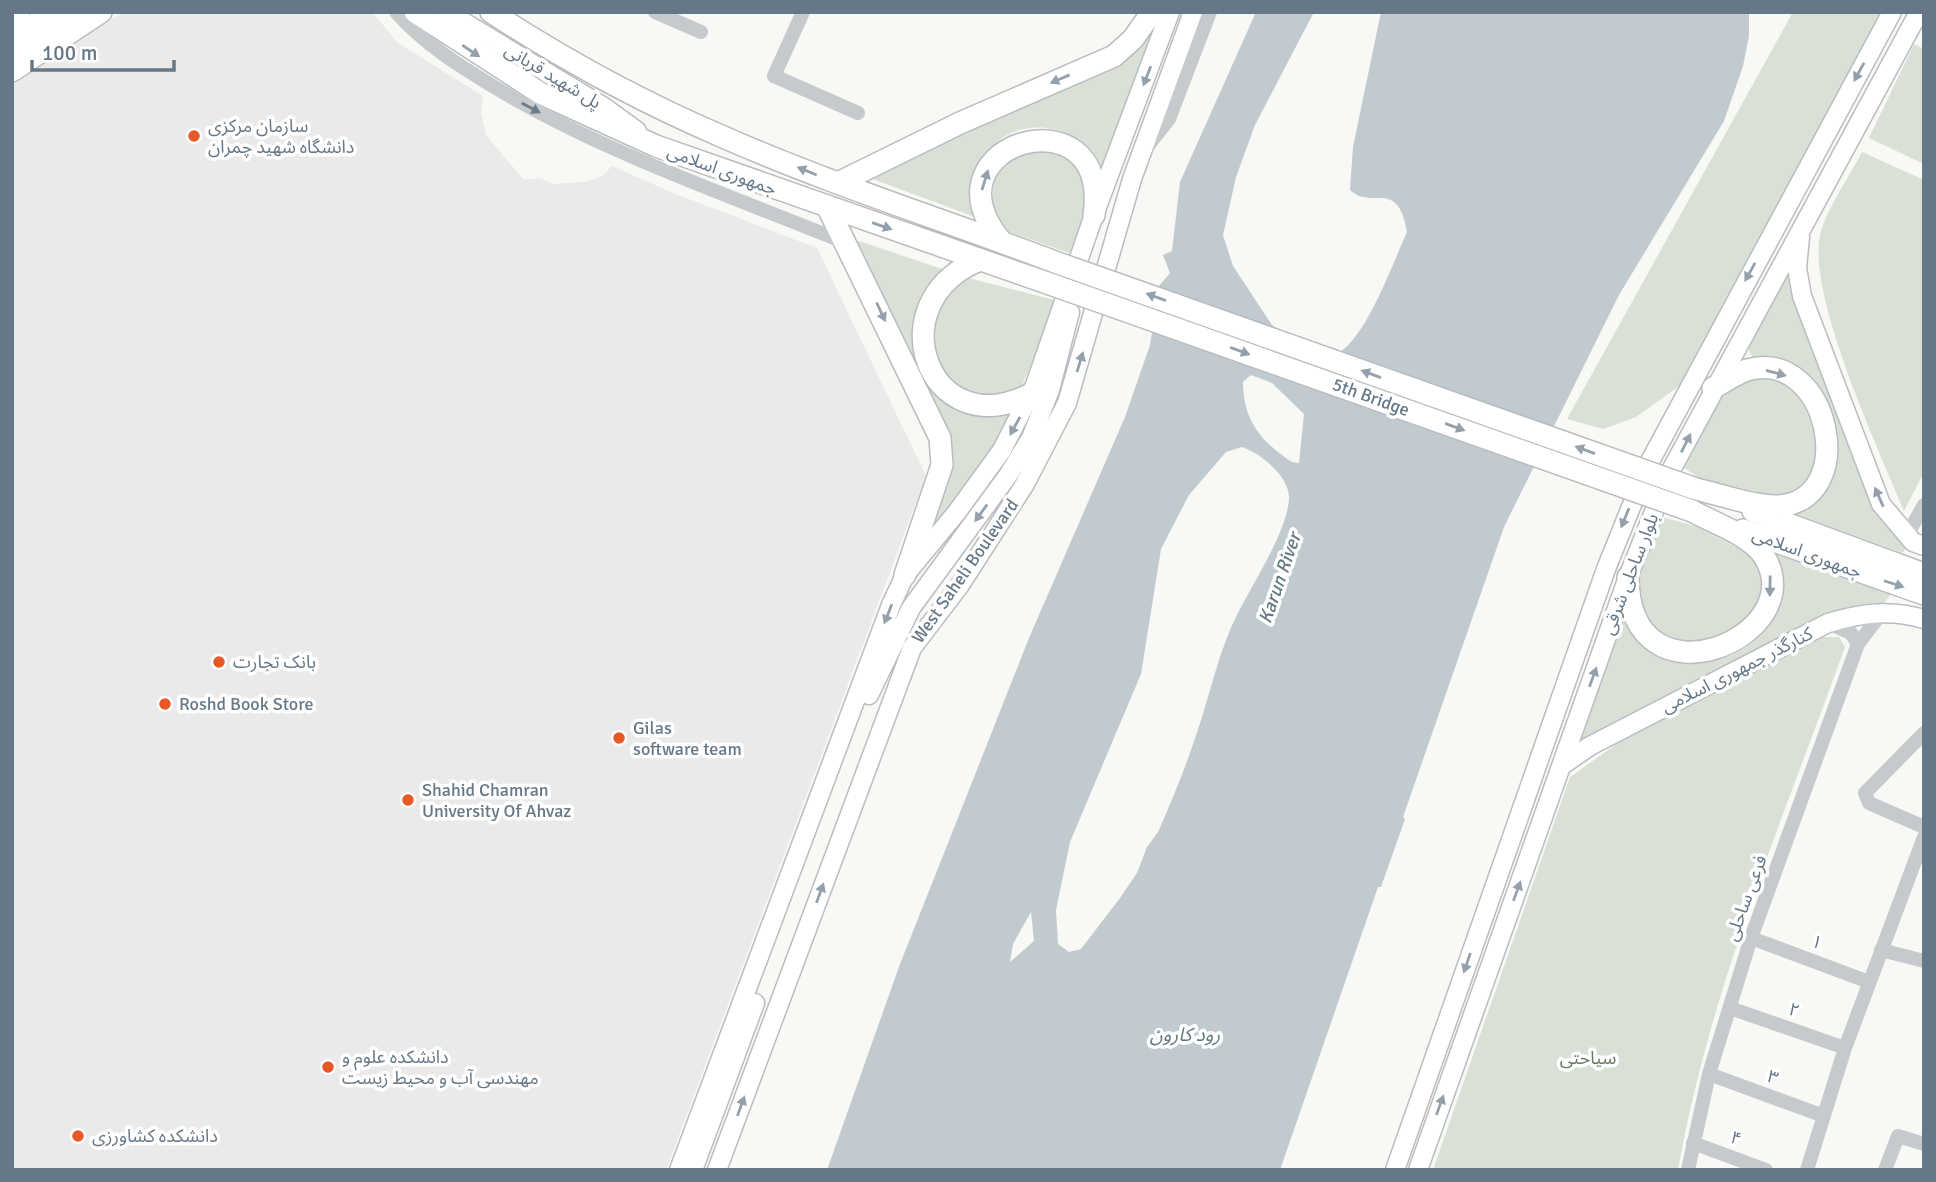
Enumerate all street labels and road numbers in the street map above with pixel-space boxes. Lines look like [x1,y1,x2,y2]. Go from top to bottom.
street label: پل شهید قربانی [501,39,605,114]
street label: جمهوری اسلامی [664,140,780,200]
street label: 5th Bridge [1330,373,1412,421]
street label: West Saheli Boulevard [907,495,1023,647]
street label: بلوار ساحلی شرقی [1597,510,1663,638]
street label: جمهوری اسلامی [1749,523,1865,583]
street label: کنارگذر جمهوری اسلامی [1658,622,1817,718]
street label: فرعی ساحلی [1720,852,1772,944]
street label: ۱ [1808,930,1826,954]
street label: ۲ [1786,998,1802,1022]
street label: ۳ [1764,1065,1782,1089]
street label: ۴ [1727,1126,1745,1150]

